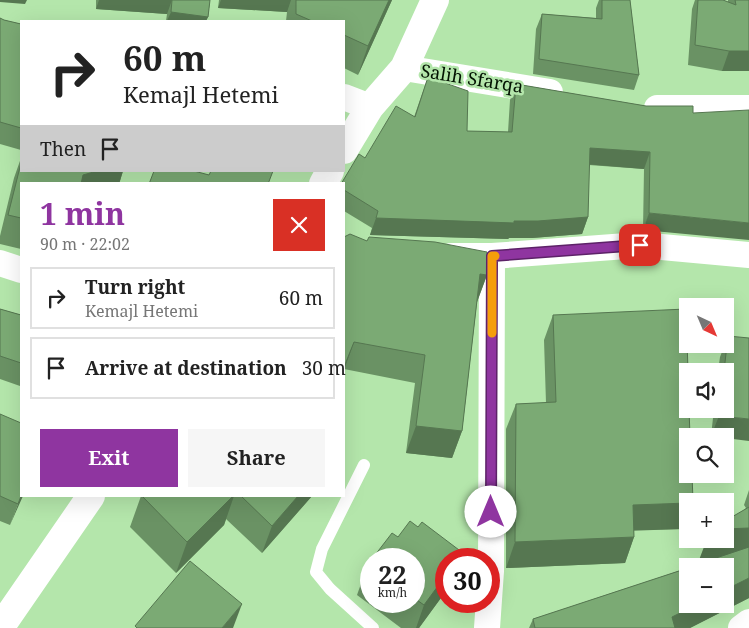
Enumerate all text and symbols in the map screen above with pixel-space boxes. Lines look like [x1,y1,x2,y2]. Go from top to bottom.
text: 60 m [123,34,206,81]
icon: right [40,40,105,105]
street label: Salih Sfarqa [419,58,525,98]
text: Kemajl Hetemi [123,79,279,109]
icon: arrive [96,135,124,163]
text: Then [40,136,86,162]
text: 1 min [40,193,125,234]
button: close [273,199,325,251]
pin [619,224,661,266]
icon: arrive [626,231,654,259]
text: 90 m · 22:02 [40,233,130,255]
text: Turn right [85,274,185,300]
icon: right [42,284,70,312]
text: 60 m [279,285,323,311]
north arrow [679,298,734,352]
map controls [679,298,734,613]
text: Kemajl Hetemi [85,300,198,322]
icon: arrive [42,354,70,382]
text: Arrive at destination [85,355,287,381]
text: 30 m [302,355,346,381]
button: sound [679,363,734,418]
button: search [679,428,734,483]
button: Exit [40,429,178,487]
button: Share [188,429,325,487]
position arrow [464,485,516,537]
button: + [679,493,734,548]
speed limit sign: 30 [435,548,500,613]
text: 22 [378,557,407,591]
button: − [679,558,734,613]
text: km/h [378,584,407,601]

